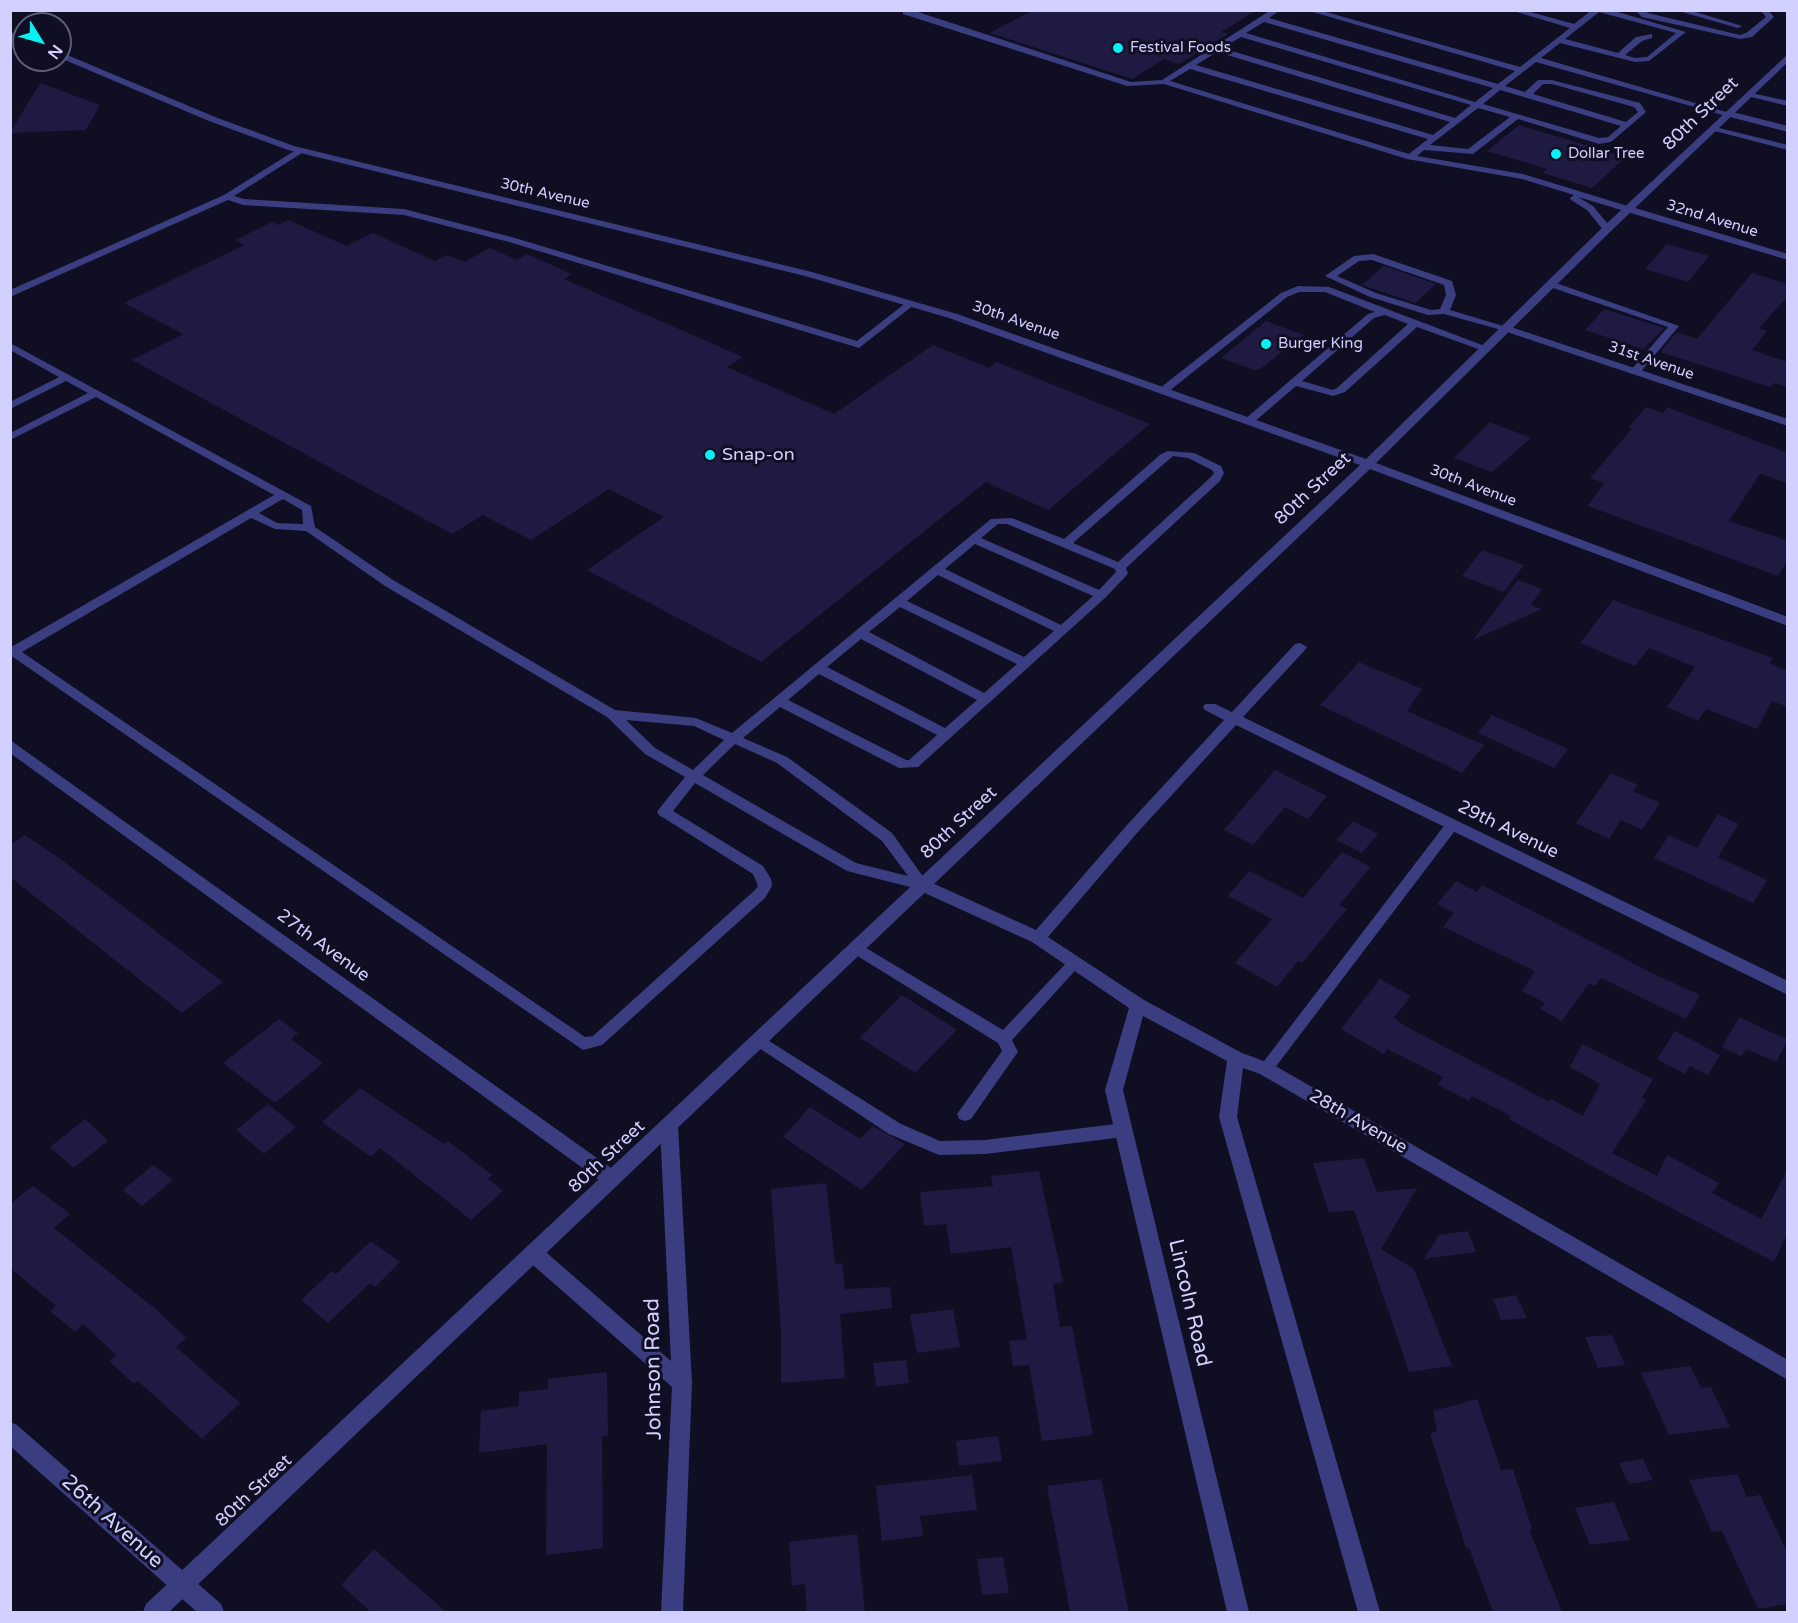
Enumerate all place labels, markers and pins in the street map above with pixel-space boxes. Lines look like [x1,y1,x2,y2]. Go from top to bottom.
place label: Festival Foods [1130,39,1231,57]
marker: Festival Foods [1111,41,1125,55]
place label: Dollar Tree [1568,145,1644,163]
marker: Dollar Tree [1549,147,1563,161]
place label: Burger King [1278,335,1363,353]
marker: Burger King [1259,337,1273,351]
place label: Snap-on [722,444,795,466]
marker: Snap-on [703,448,717,462]

